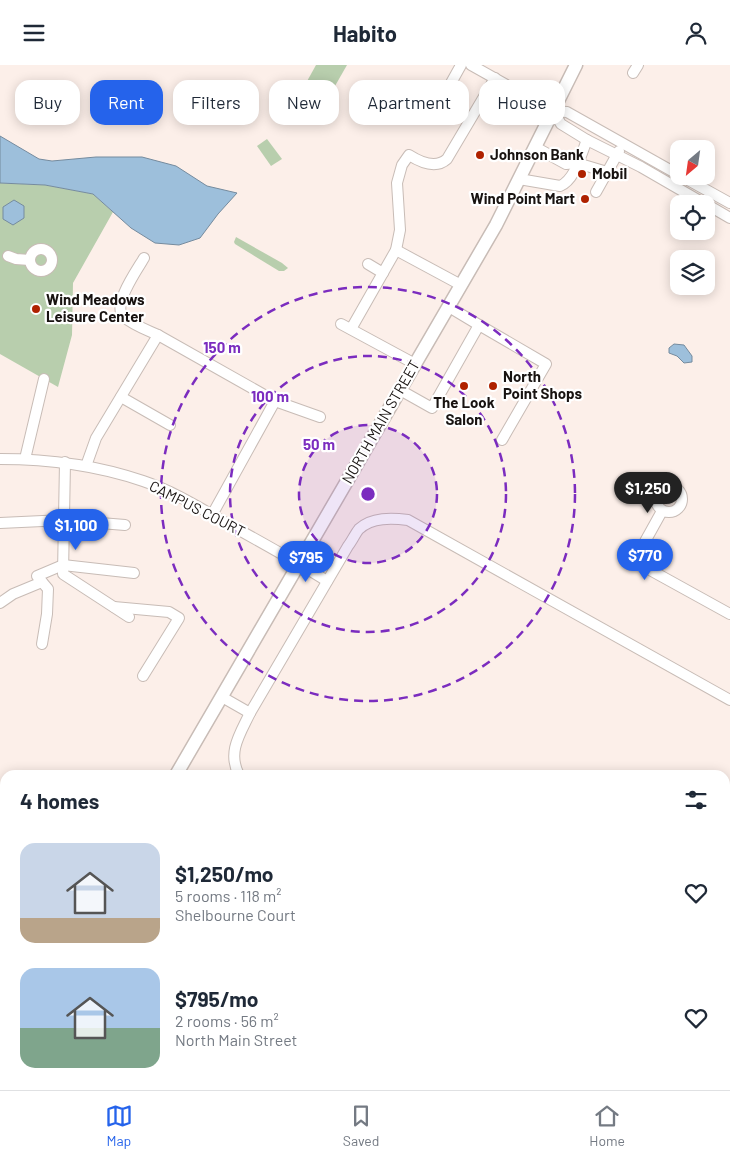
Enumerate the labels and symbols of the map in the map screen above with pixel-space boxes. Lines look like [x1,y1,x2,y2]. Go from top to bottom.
north arrow [670,140,715,185]
place label: Johnson Bank [490,145,584,163]
marker: Johnson Bank [474,149,486,161]
place label: Mobil [592,164,627,182]
marker: Mobil [576,168,588,180]
place label: Wind Point Mart [471,189,575,207]
marker: Wind Point Mart [579,193,591,205]
place label: Wind Meadows Leisure Center [46,290,145,325]
marker: Wind Meadows Leisure Center [30,303,42,315]
text: 150 m [203,338,241,356]
street label: NORTH MAIN STREET [337,357,423,486]
place label: North Point Shops [503,367,583,402]
marker: The Look Salon [458,380,470,392]
marker: North Point Shops [487,380,499,392]
text: 100 m [251,387,289,405]
place label: The Look Salon [433,393,495,428]
text: 50 m [303,435,335,453]
pin: $1,250 [607,471,689,514]
street label: CAMPUS COURT [147,476,248,540]
centre of rings [359,485,377,503]
pin: $1,100 [35,509,117,551]
pin: $770 [615,539,675,581]
pin: $795 [276,541,336,583]

